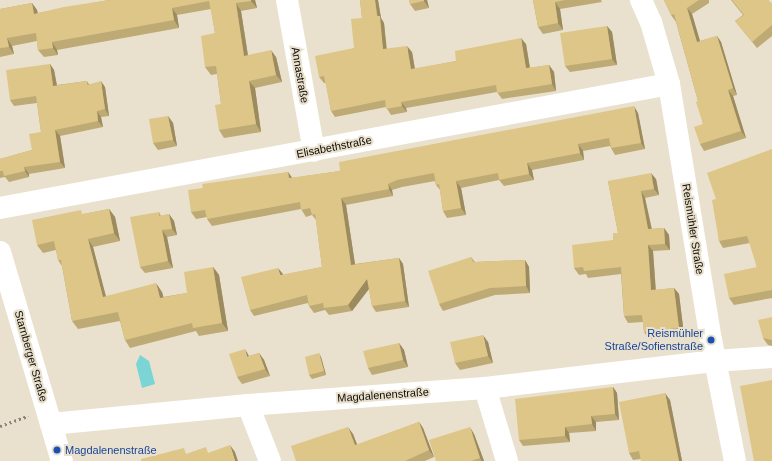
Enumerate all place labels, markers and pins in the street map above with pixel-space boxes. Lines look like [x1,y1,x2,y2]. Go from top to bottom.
place label: Reismühler Straße/Sofienstraße [605,327,703,353]
marker: Reismühler Straße/Sofienstraße [706,335,716,345]
place label: Magdalenenstraße [65,443,157,457]
marker: Magdalenenstraße [52,445,62,455]

